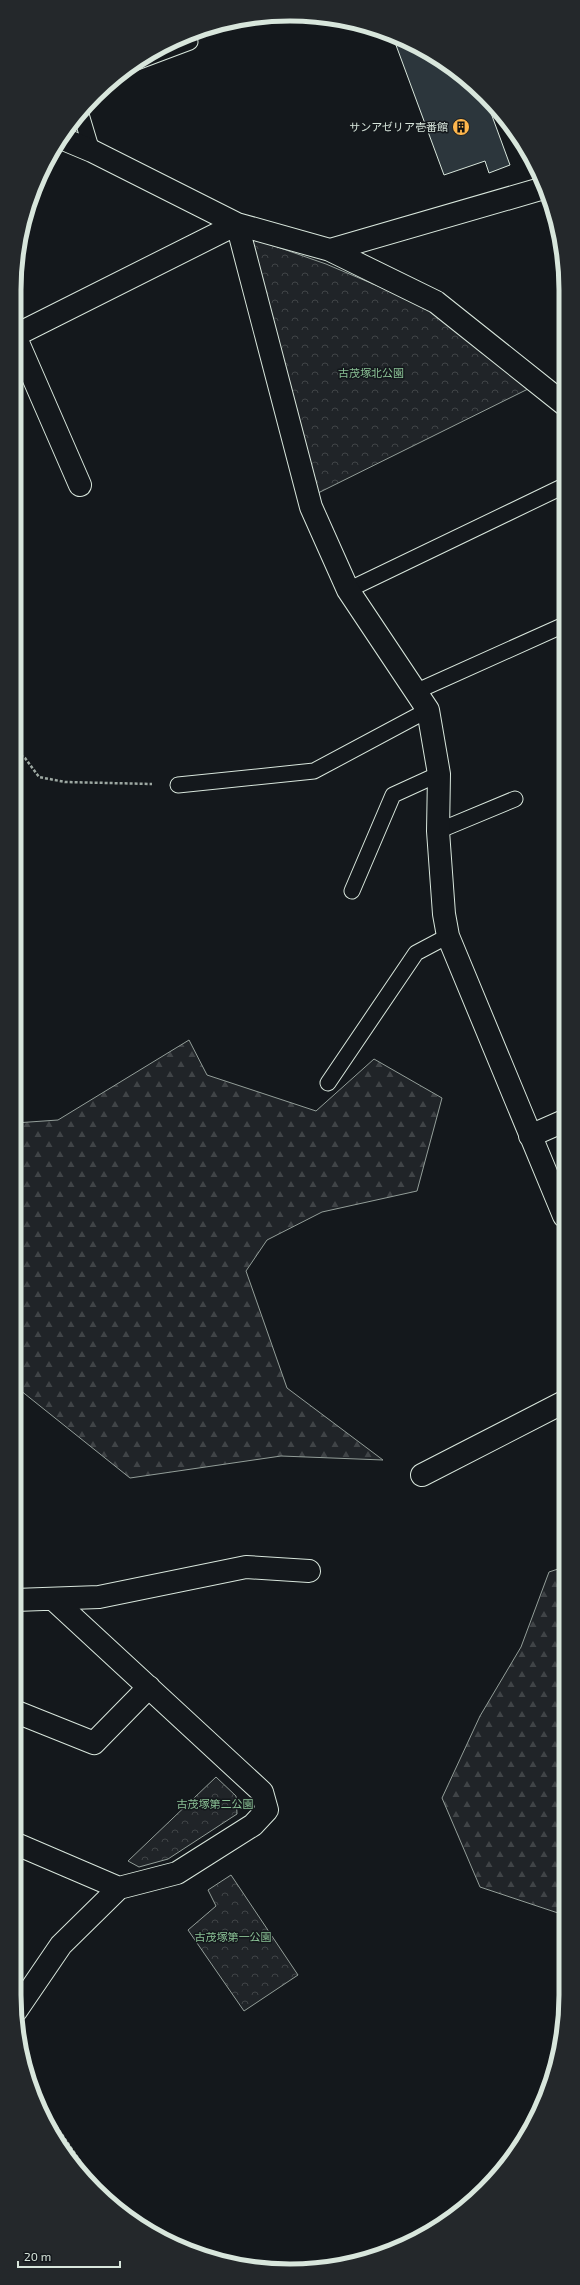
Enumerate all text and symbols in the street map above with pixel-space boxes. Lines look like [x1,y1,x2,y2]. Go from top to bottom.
building icon: サンアゼリア壱番館 [451,117,471,137]
place label: サンアゼリア壱番館 [349,120,448,133]
park label: 古茂塚北公園 [338,366,404,379]
park label: 古茂塚第二公園 [177,1797,254,1810]
park label: 古茂塚第一公園 [195,1930,272,1943]
scale bar [18,2243,120,2269]
text: 20 m [24,2249,51,2263]

